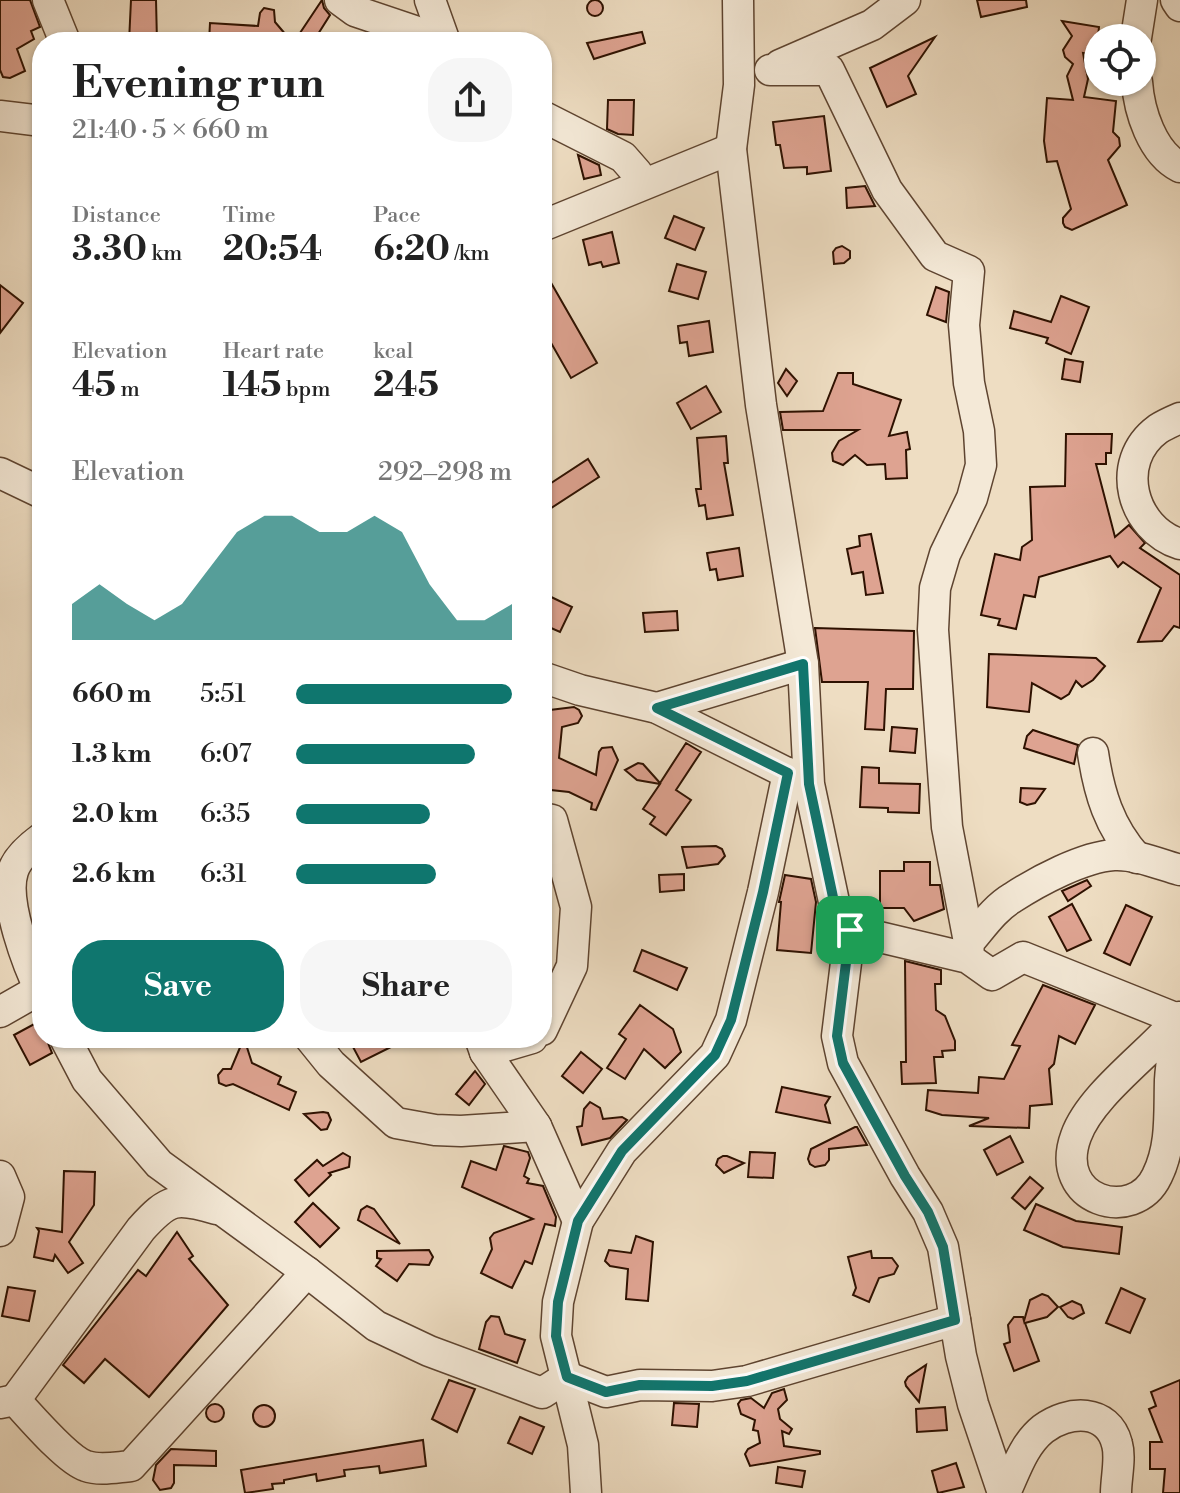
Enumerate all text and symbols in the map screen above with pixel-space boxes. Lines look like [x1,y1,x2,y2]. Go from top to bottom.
map controls [1084,24,1156,96]
button: locate [1084,24,1156,96]
text: Evening run [72,56,325,111]
button: share [428,58,512,142]
text: 21:40 · 5 × 660 m [72,114,269,146]
text: Distance [72,202,161,229]
text: Time [223,202,276,229]
text: Pace [373,202,421,229]
text: 3.30 [72,229,147,271]
text: 20:54 [223,229,322,271]
text: 6:20 [373,229,450,271]
text: km [147,240,182,267]
text: /km [450,240,490,267]
text: Elevation [72,338,167,365]
text: Heart rate [223,338,324,365]
text: kcal [373,338,413,365]
text: 45 [72,365,116,407]
text: 145 [223,365,281,407]
text: 245 [373,365,439,407]
text: m [116,376,140,403]
text: bpm [281,376,330,403]
text: Elevation [72,456,185,488]
text: 292–298 m [378,456,512,488]
text: 660 m [72,678,151,710]
text: 5:51 [200,678,246,710]
text: 1.3 km [72,738,151,770]
text: 6:07 [200,738,252,770]
text: 2.0 km [72,798,158,830]
text: 6:35 [200,798,250,830]
text: 2.6 km [72,858,156,890]
text: 6:31 [200,858,247,890]
pin [816,896,884,964]
icon: arrive [828,908,872,952]
button: Save [72,940,284,1032]
button: Share [300,940,512,1032]

